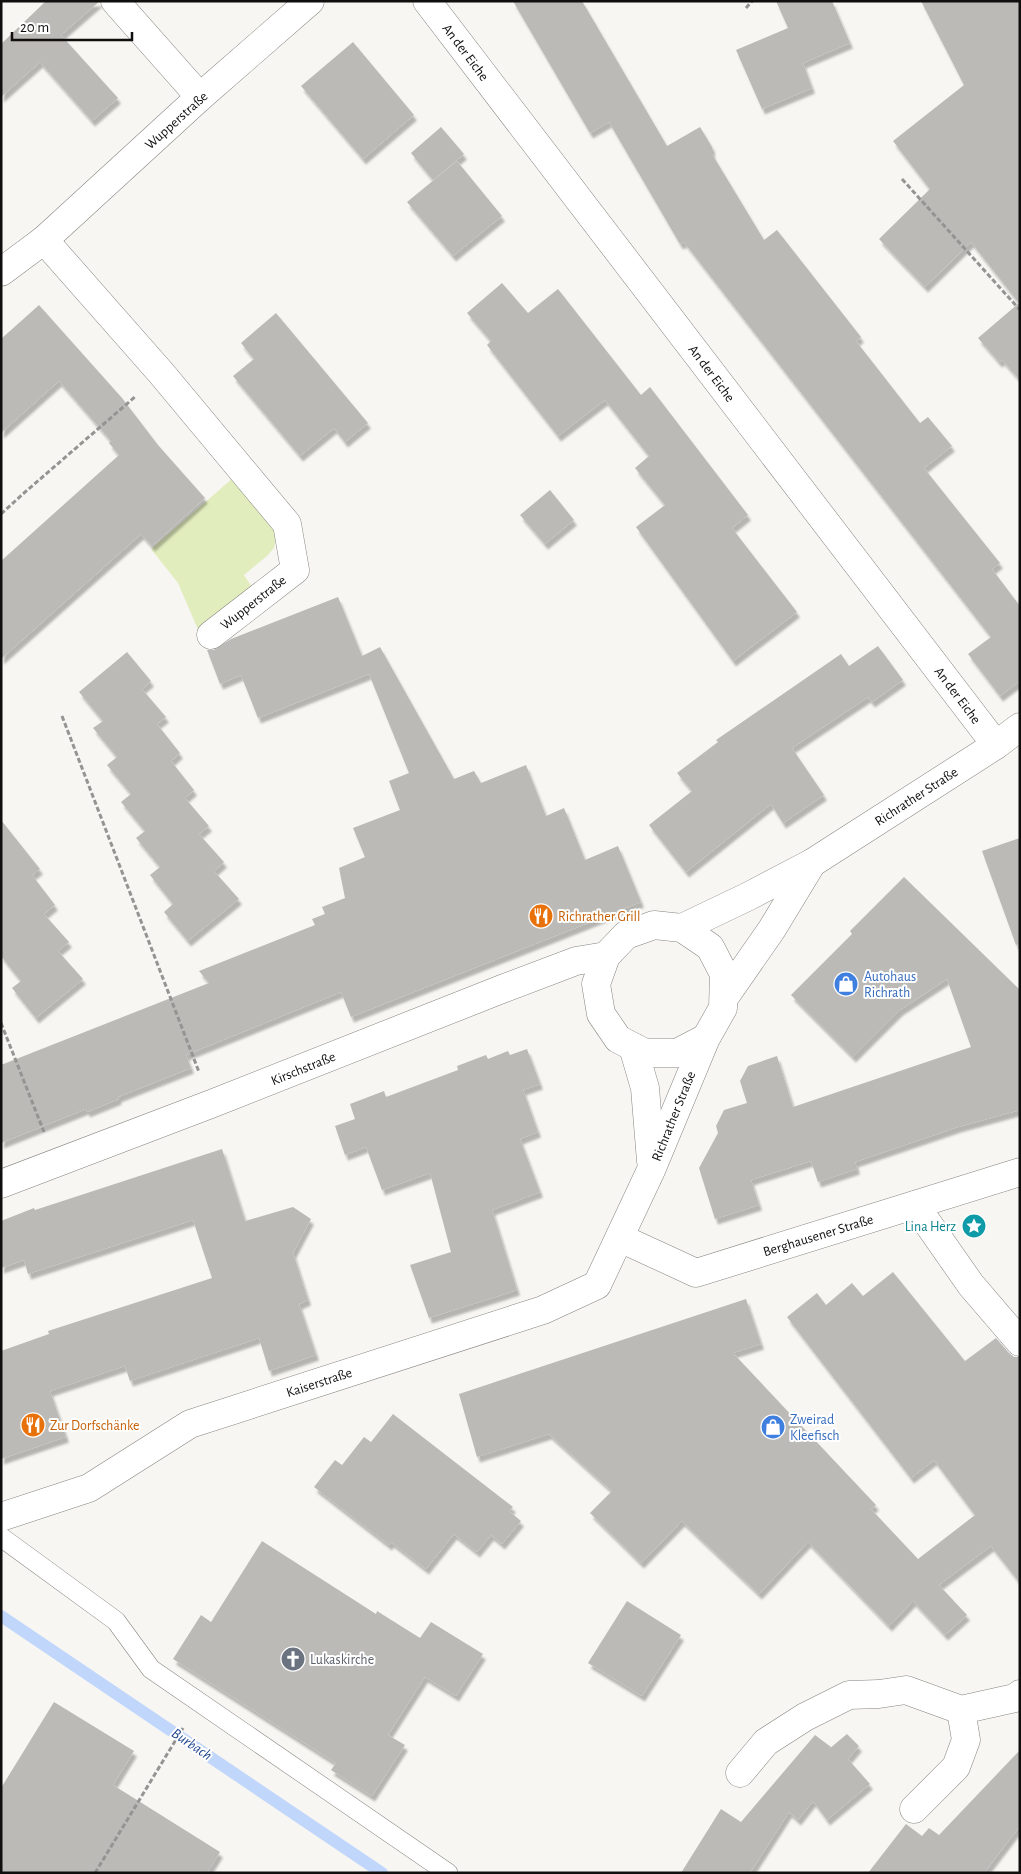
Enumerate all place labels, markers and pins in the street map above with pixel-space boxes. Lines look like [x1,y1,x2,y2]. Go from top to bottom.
restaurant icon: Richrather Grill [528,903,554,929]
place label: Richrather Grill [558,910,641,924]
place label: Autohaus Richrath [864,970,916,1000]
shop icon: Autohaus Richrath [833,971,859,997]
place icon: Lina Herz [961,1213,987,1239]
place label: Lina Herz [905,1220,956,1234]
restaurant icon: Zur Dorfschänke [20,1412,46,1438]
place label: Zweirad Kleefisch [790,1413,840,1443]
shop icon: Zweirad Kleefisch [760,1414,786,1440]
place label: Zur Dorfschänke [50,1419,140,1433]
church icon: Lukaskirche [280,1646,306,1672]
place label: Lukaskirche [310,1653,374,1667]

